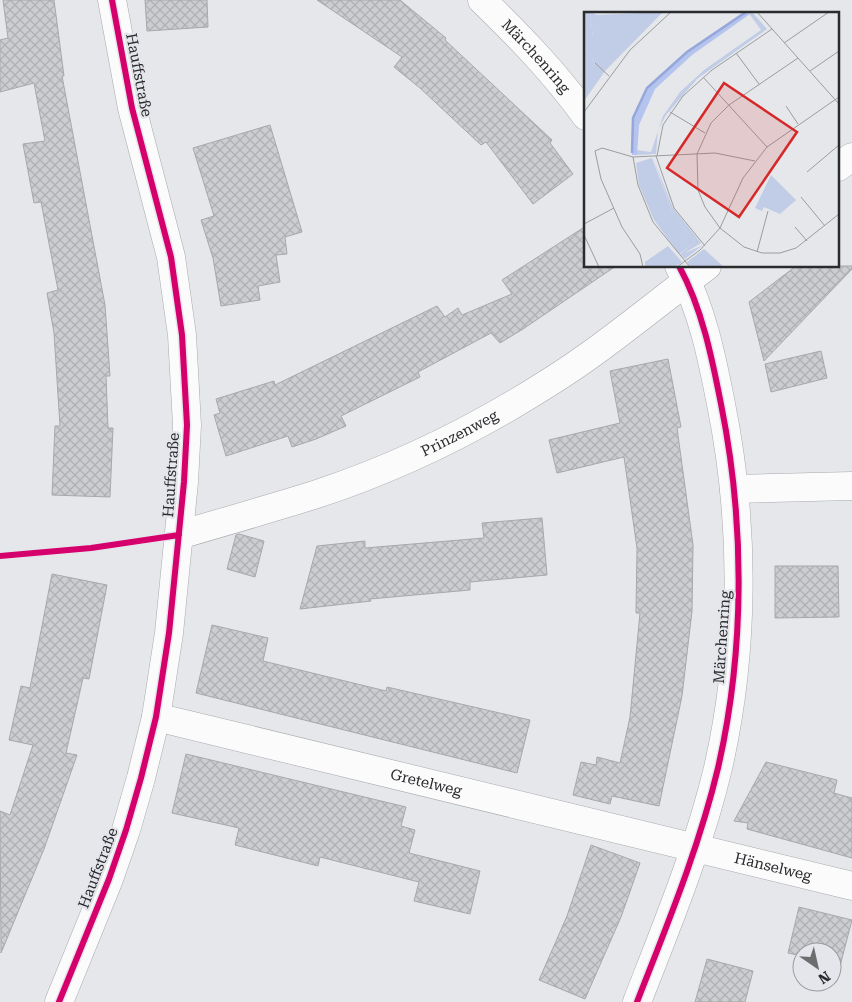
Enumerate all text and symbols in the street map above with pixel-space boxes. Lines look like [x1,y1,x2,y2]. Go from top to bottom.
inset map [584,12,840,268]
street label: Märchenring [498,16,574,97]
street label: Hauffstraße [122,32,156,118]
street label: Prinzenweg [418,406,502,460]
street label: Hauffstraße [159,432,183,518]
street label: Märchenring [710,589,734,684]
street label: Gretelweg [389,765,464,800]
street label: Hauffstraße [74,825,122,911]
street label: Hänselweg [733,849,814,885]
north arrow [792,942,842,992]
text: N [815,968,833,988]

